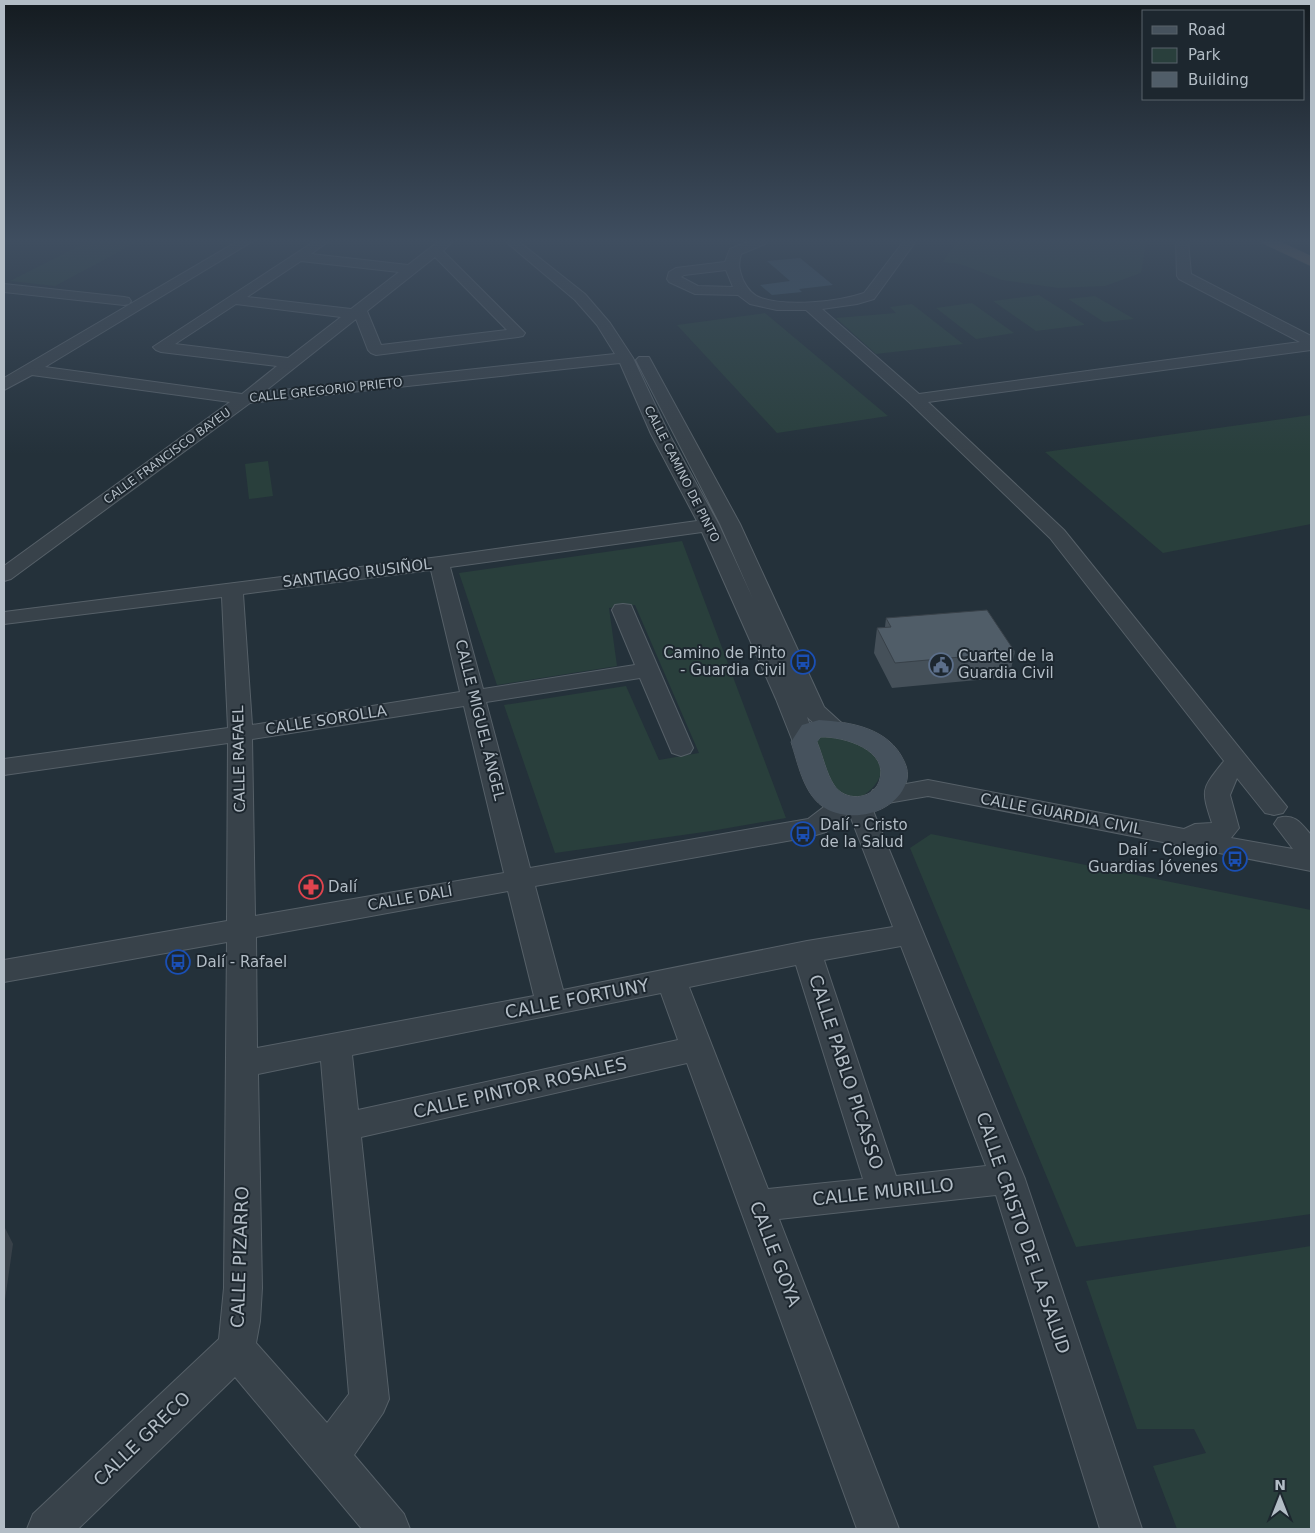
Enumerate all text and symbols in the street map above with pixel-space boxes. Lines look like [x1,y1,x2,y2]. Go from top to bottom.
legend [1142,10,1305,100]
text: Road [1188,21,1226,39]
text: Park [1188,46,1221,64]
text: Building [1188,71,1249,89]
street label: CALLE GREGORIO PRIETO [249,375,403,405]
street label: CALLE CAMINO DE PINTO [641,403,723,545]
street label: CALLE FRANCISCO BAYEU [101,405,233,507]
street label: SANTIAGO RUSIÑOL [281,554,433,591]
street label: CALLE MIGUEL ÁNGEL [451,637,510,803]
place label: Camino de Pinto - Guardia Civil [663,644,786,679]
place label: Cuartel de la Guardia Civil [958,647,1054,682]
bus stop icon: Camino de Pinto - Guardia Civil [790,649,816,675]
public building icon: Cuartel de la Guardia Civil [928,652,954,678]
street label: CALLE SOROLLA [264,701,389,738]
street label: CALLE RAFAEL [229,705,249,813]
street label: CALLE GUARDIA CIVIL [979,790,1144,839]
place label: Dalí - Cristo de la Salud [820,816,908,851]
bus stop icon: Dalí - Cristo de la Salud [790,821,816,847]
place label: Dalí - Colegio Guardias Jóvenes [1088,841,1218,876]
bus stop icon: Dalí - Colegio Guardias Jóvenes [1222,846,1248,872]
pharmacy icon: Dalí [298,874,324,900]
place label: Dalí [328,878,358,896]
street label: CALLE DALÍ [366,881,454,914]
bus stop icon: Dalí - Rafael [165,949,191,975]
place label: Dalí - Rafael [196,953,287,971]
street label: CALLE PABLO PICASSO [805,972,888,1172]
street label: CALLE FORTUNY [503,974,652,1023]
street label: CALLE PINTOR ROSALES [411,1053,629,1122]
street label: CALLE CRISTO DE LA SALUD [972,1109,1075,1357]
street label: CALLE MURILLO [811,1174,955,1209]
street label: CALLE PIZARRO [227,1186,252,1328]
street label: CALLE GOYA [746,1198,805,1310]
street label: CALLE GRECO [89,1387,194,1490]
north arrow [1255,1473,1305,1523]
text: N [1274,1477,1286,1493]

